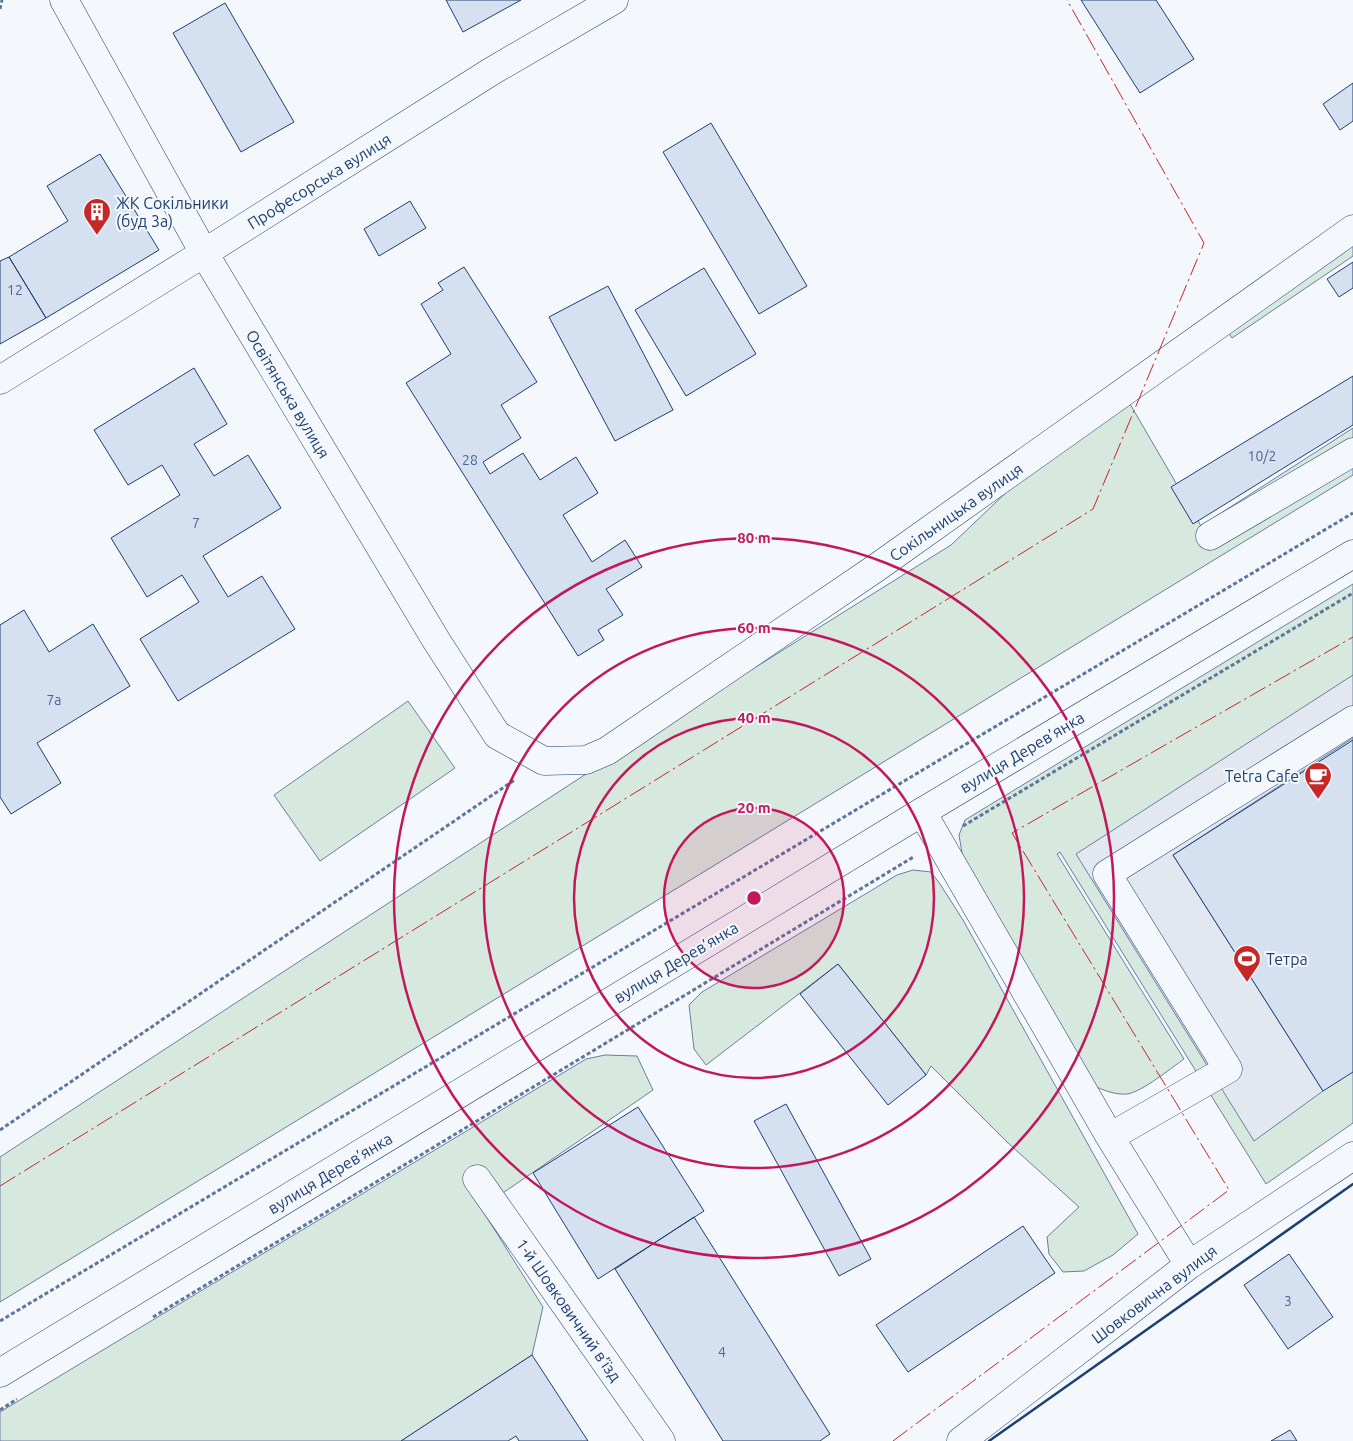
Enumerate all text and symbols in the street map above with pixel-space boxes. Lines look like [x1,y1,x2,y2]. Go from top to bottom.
street label: Професорська вулиця [244,129,394,233]
place label: ЖК Сокільники (буд 3а) [116,194,229,231]
building icon: ЖК Сокільники (буд 3а) [82,197,112,236]
house number: 12 [7,282,23,298]
street label: Освітянська вулиця [243,327,333,461]
house number: 10/2 [1248,448,1276,464]
house number: 28 [462,452,478,468]
street label: Сокільницька вулиця [886,459,1026,565]
house number: 7 [192,515,200,531]
text: 80 m [737,529,771,546]
text: 60 m [737,619,771,636]
house number: 7а [46,692,62,708]
street label: вулиця Дерев’янка [957,708,1087,796]
text: 40 m [737,709,771,726]
cafe icon: Tetra Cafe [1303,761,1333,800]
place label: Tetra Cafe [1225,767,1299,785]
text: 20 m [737,799,771,816]
centre of rings [745,889,763,907]
street label: вулиця Дерев’янка [611,918,741,1006]
sports icon: Тетра [1232,944,1262,983]
place label: Тетра [1266,950,1308,968]
street label: вулиця Дерев’янка [265,1129,395,1217]
street label: 1-й Шовковичний в’їзд [513,1235,625,1385]
street label: Шовковична вулиця [1088,1241,1220,1347]
house number: 3 [1284,1293,1292,1309]
house number: 4 [718,1344,726,1360]

